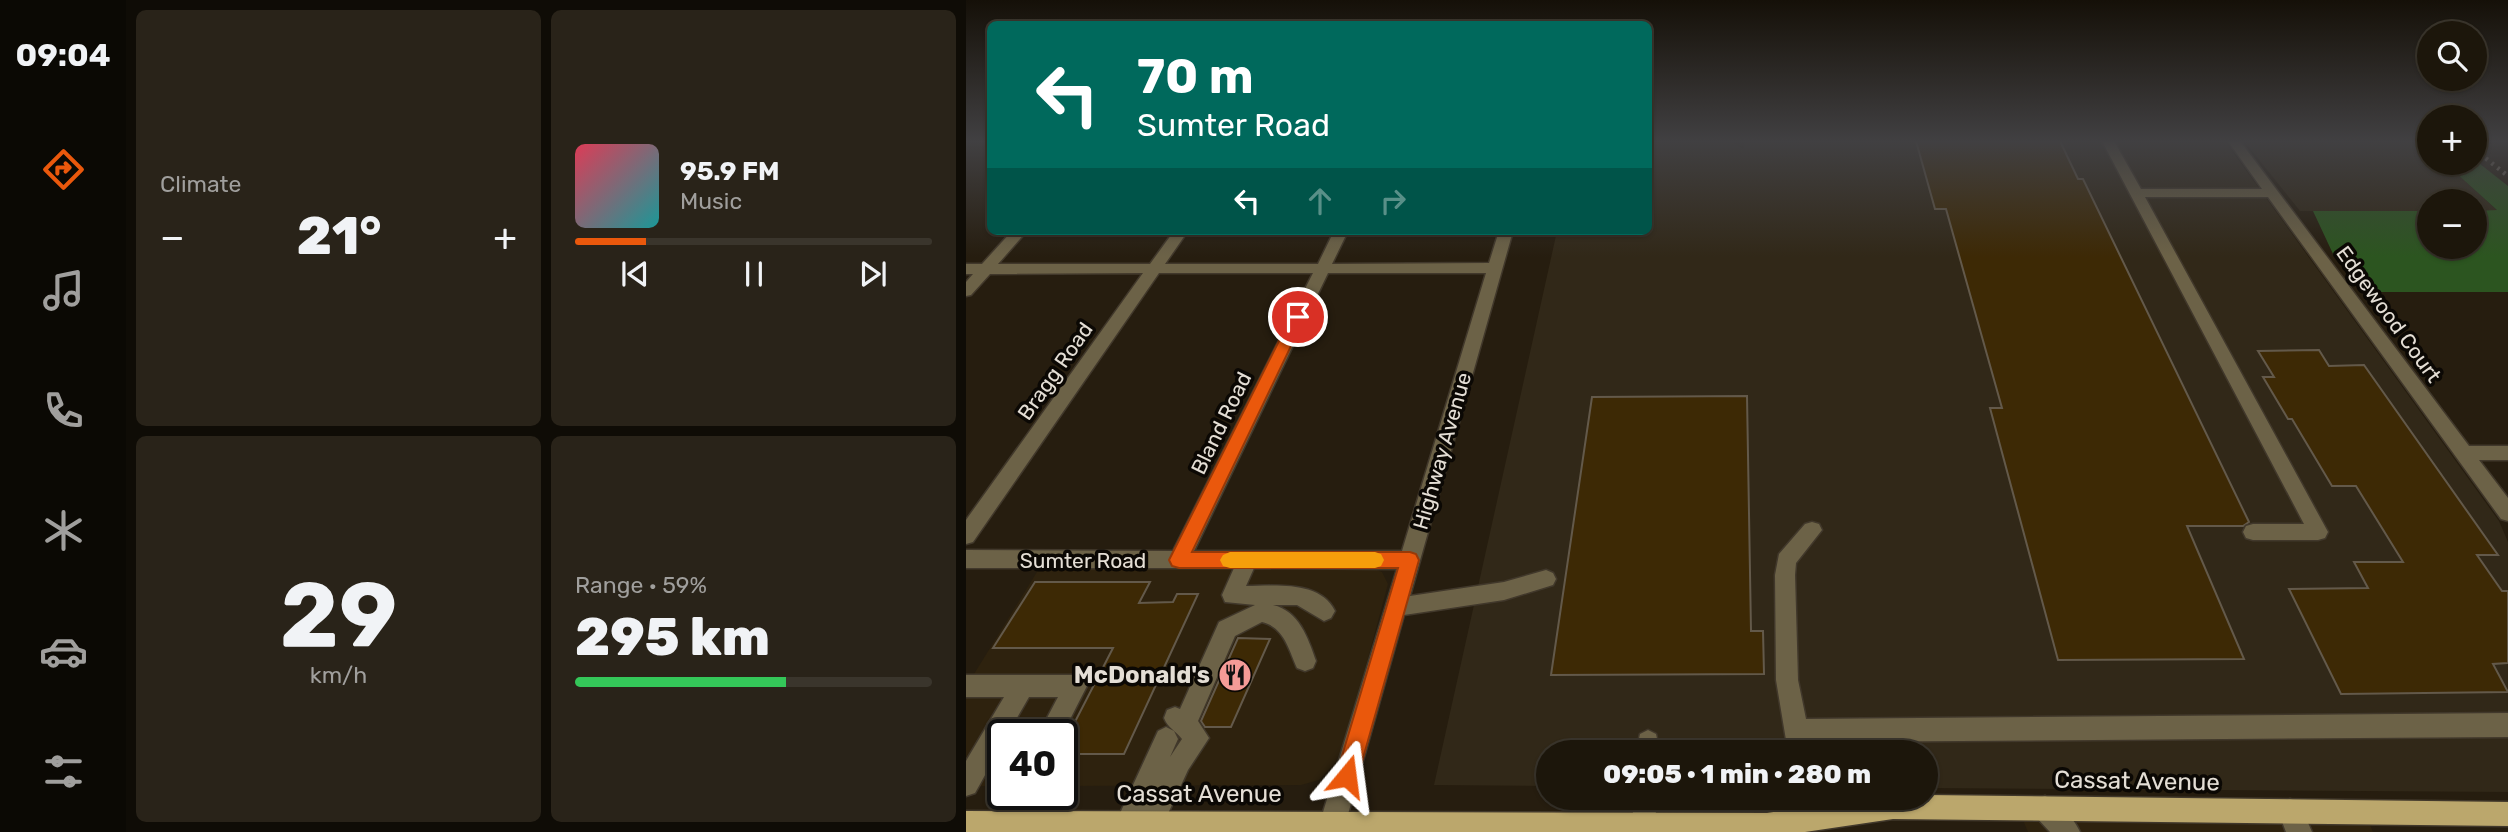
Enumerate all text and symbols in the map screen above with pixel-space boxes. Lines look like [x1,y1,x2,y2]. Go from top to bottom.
map controls [2417,21,2487,259]
button: search [2417,21,2487,91]
text: 09:04 [15,36,111,74]
text: 70 m [1137,47,1254,105]
icon: left [1022,49,1113,140]
button: + [2417,105,2487,175]
text: Sumter Road [1137,106,1330,144]
icon: directions [39,145,88,194]
text: 95.9 FM [680,156,780,187]
text: Climate [160,170,241,198]
icon: left [1228,182,1266,220]
icon: ahead [1301,182,1339,220]
icon: right [1374,182,1412,220]
text: Music [680,187,742,215]
button: − [2417,189,2487,259]
text: 21° [297,205,381,267]
text: − [160,214,185,260]
text: + [493,214,517,260]
street label: Edgewood Court [2331,241,2447,387]
icon: previous [616,255,654,293]
icon: pause [735,255,773,293]
icon: next [854,255,892,293]
icon: music [39,266,88,315]
pin [1268,287,1328,347]
icon: arrive [1279,298,1317,336]
street label: Bragg Road [1012,317,1098,425]
street label: Bland Road [1185,368,1257,478]
street label: Highway Avenue [1408,370,1476,532]
icon: phone [39,386,88,435]
icon: climate [39,506,88,555]
street label: Sumter Road [1020,548,1146,573]
text: 29 [280,561,397,669]
text: Range · 59% [575,571,707,599]
text: 295 km [575,606,770,668]
icon: car [39,627,88,676]
restaurant icon: McDonald's [1216,656,1254,694]
text: km/h [310,661,367,689]
place label: McDonald's [1074,661,1210,689]
speed limit sign: 40 [987,719,1078,810]
position arrow [1310,739,1384,813]
icon: filters [39,747,88,796]
text: 09:05 · 1 min · 280 m [1603,759,1871,790]
street label: Cassat Avenue [2054,766,2220,796]
street label: Cassat Avenue [1116,780,1282,808]

